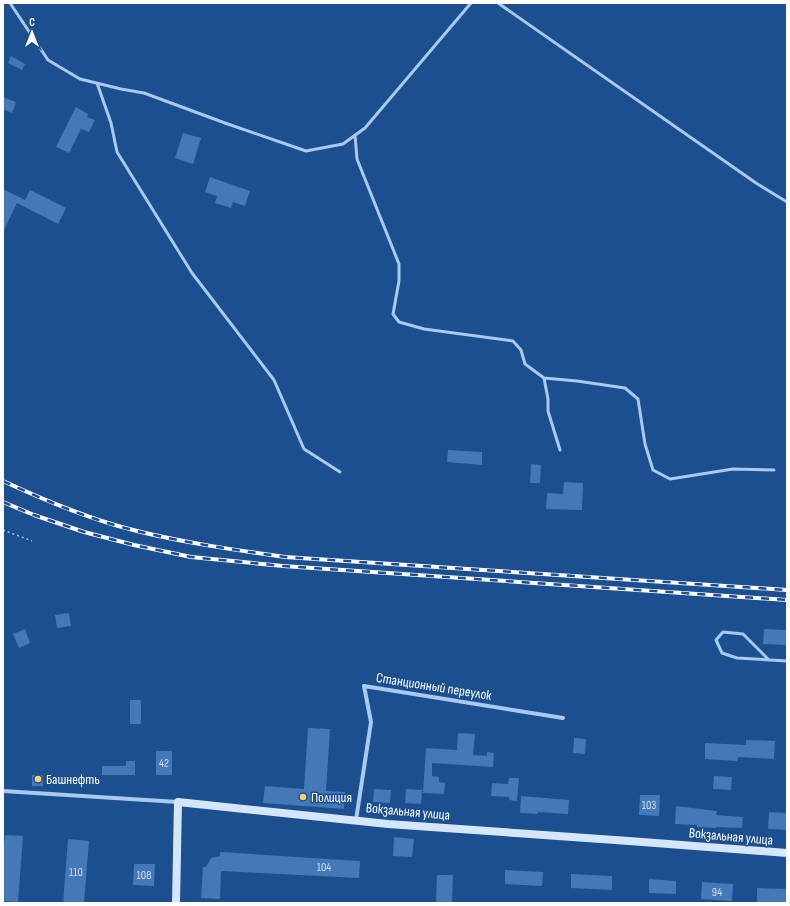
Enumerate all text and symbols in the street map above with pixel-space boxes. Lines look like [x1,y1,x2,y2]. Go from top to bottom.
north arrow [12,12,52,52]
text: С [29,16,35,29]
street label: Станционный переулок [375,669,494,704]
house number: 42 [159,756,169,771]
place label: Башнефть [46,771,100,788]
marker: Башнефть [33,774,43,784]
place label: Полиция [311,789,352,806]
marker: Полиция [298,792,308,802]
house number: 103 [642,798,656,813]
street label: Вокзальная улица [365,799,451,824]
street label: Вокзальная улица [688,824,774,849]
house number: 104 [317,860,331,875]
house number: 110 [69,865,83,880]
house number: 108 [137,868,151,883]
house number: 94 [712,885,722,900]

